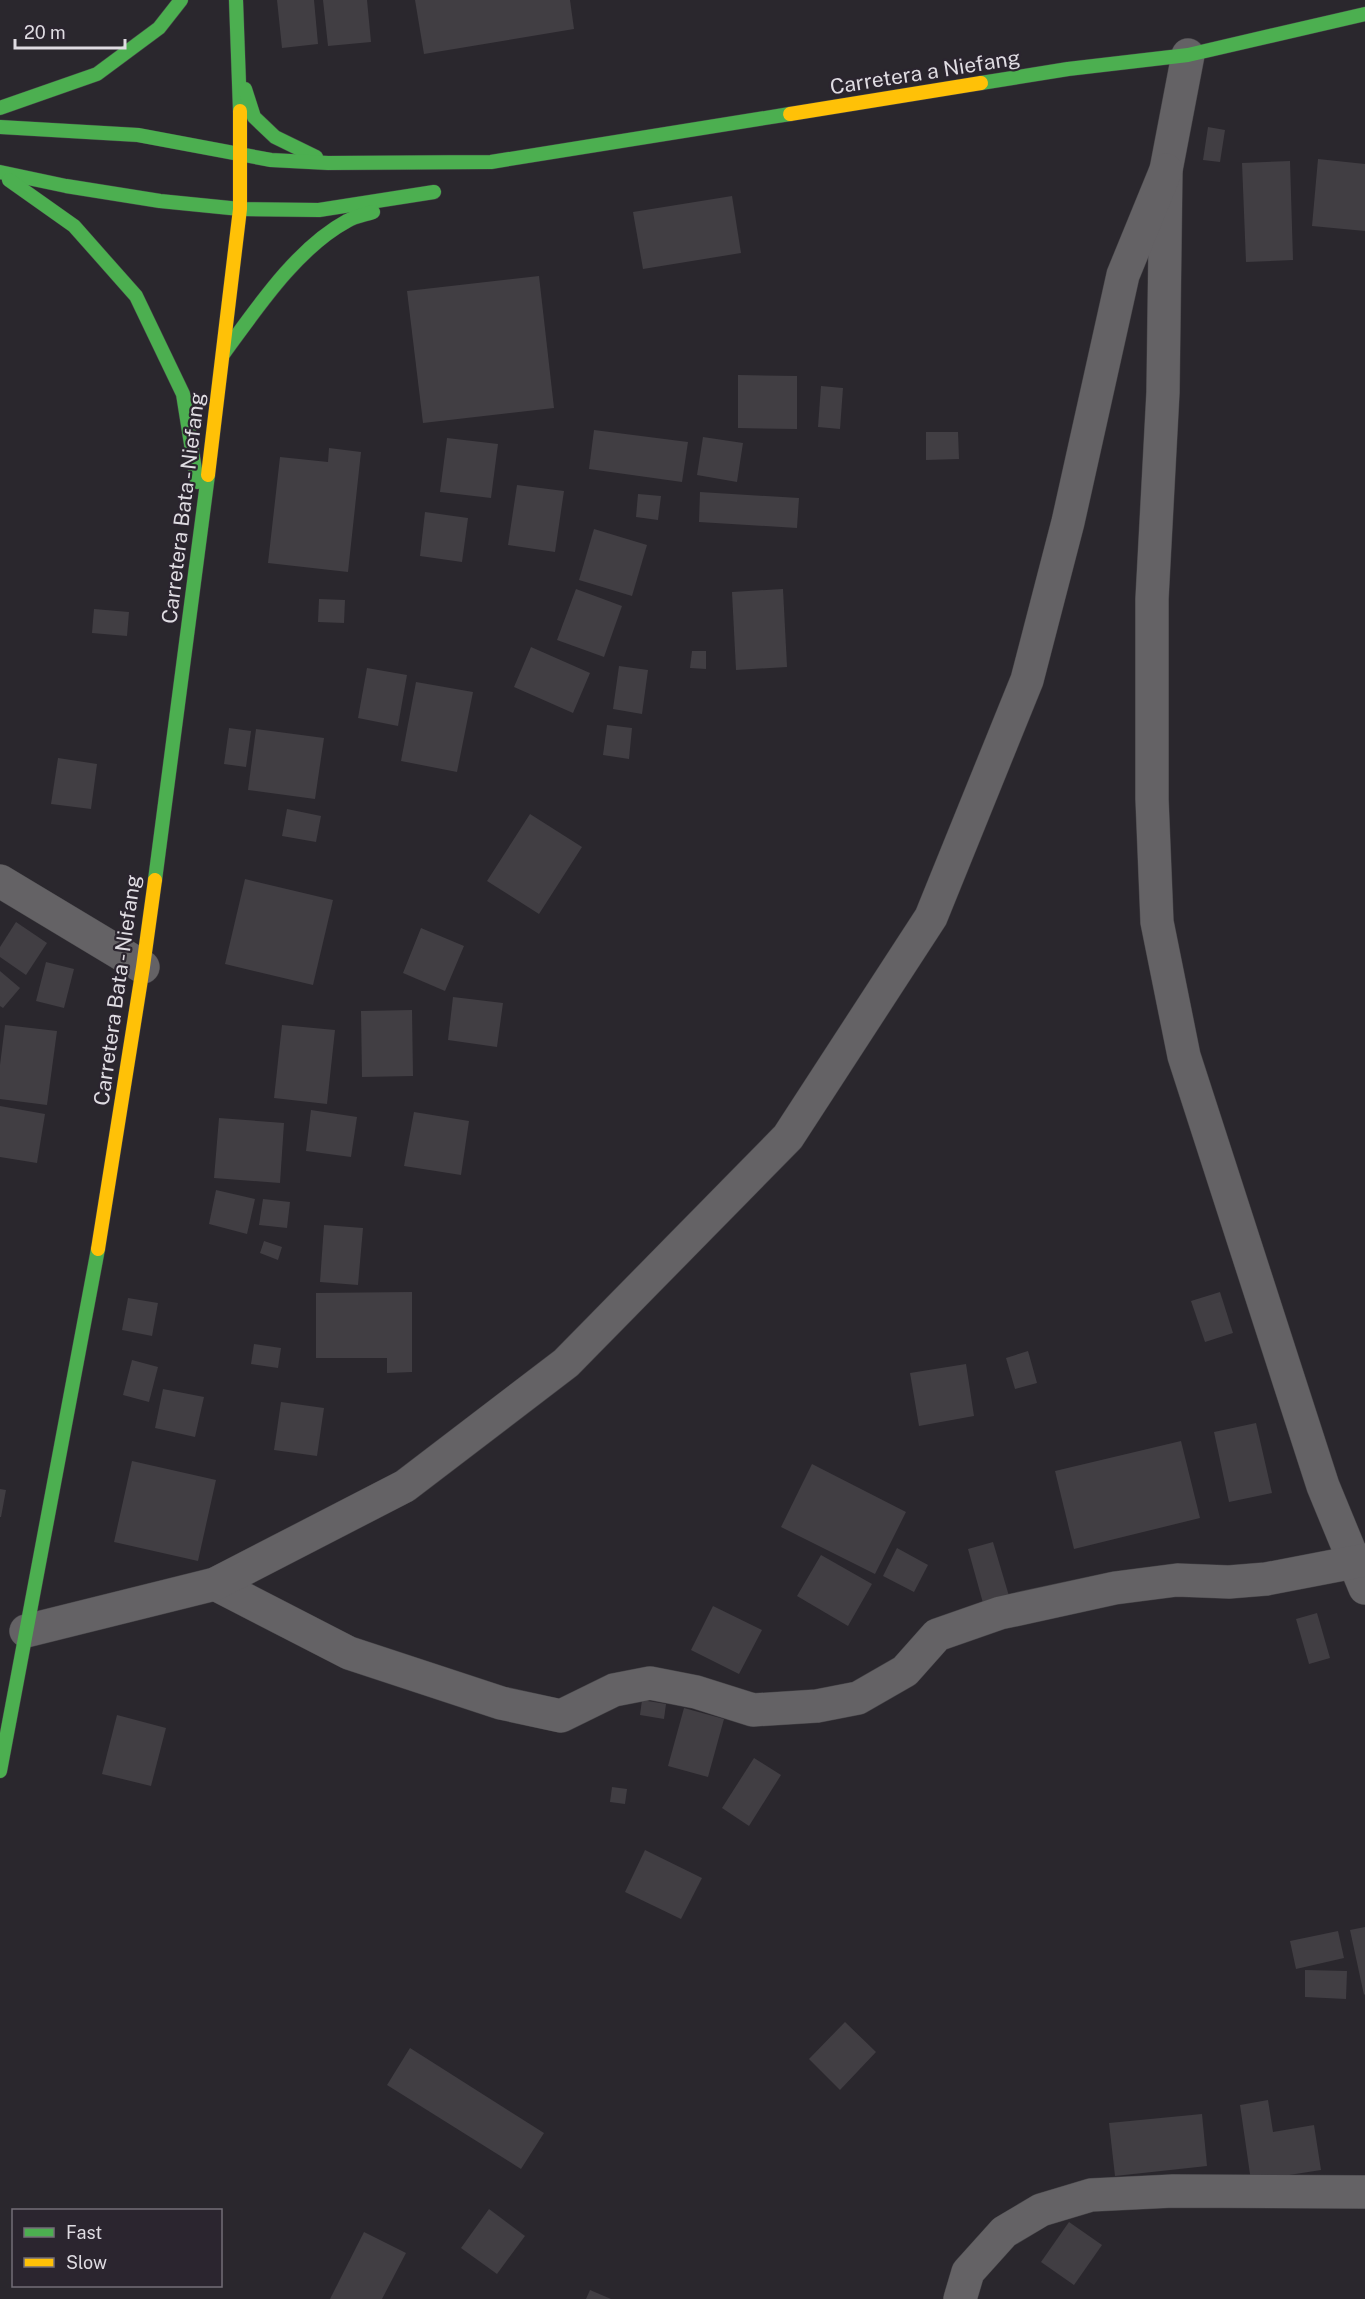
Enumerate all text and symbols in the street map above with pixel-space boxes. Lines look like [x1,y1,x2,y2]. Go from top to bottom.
scale bar [15,12,124,50]
text: 20 m [24,22,66,43]
street label: Carretera a Niefang [828,45,1022,99]
street label: Carretera Bata - Niefang [156,391,210,625]
street label: Carretera Bata - Niefang [88,873,146,1107]
legend [12,2209,222,2287]
text: Fast [66,2222,102,2243]
text: Slow [66,2252,107,2273]

